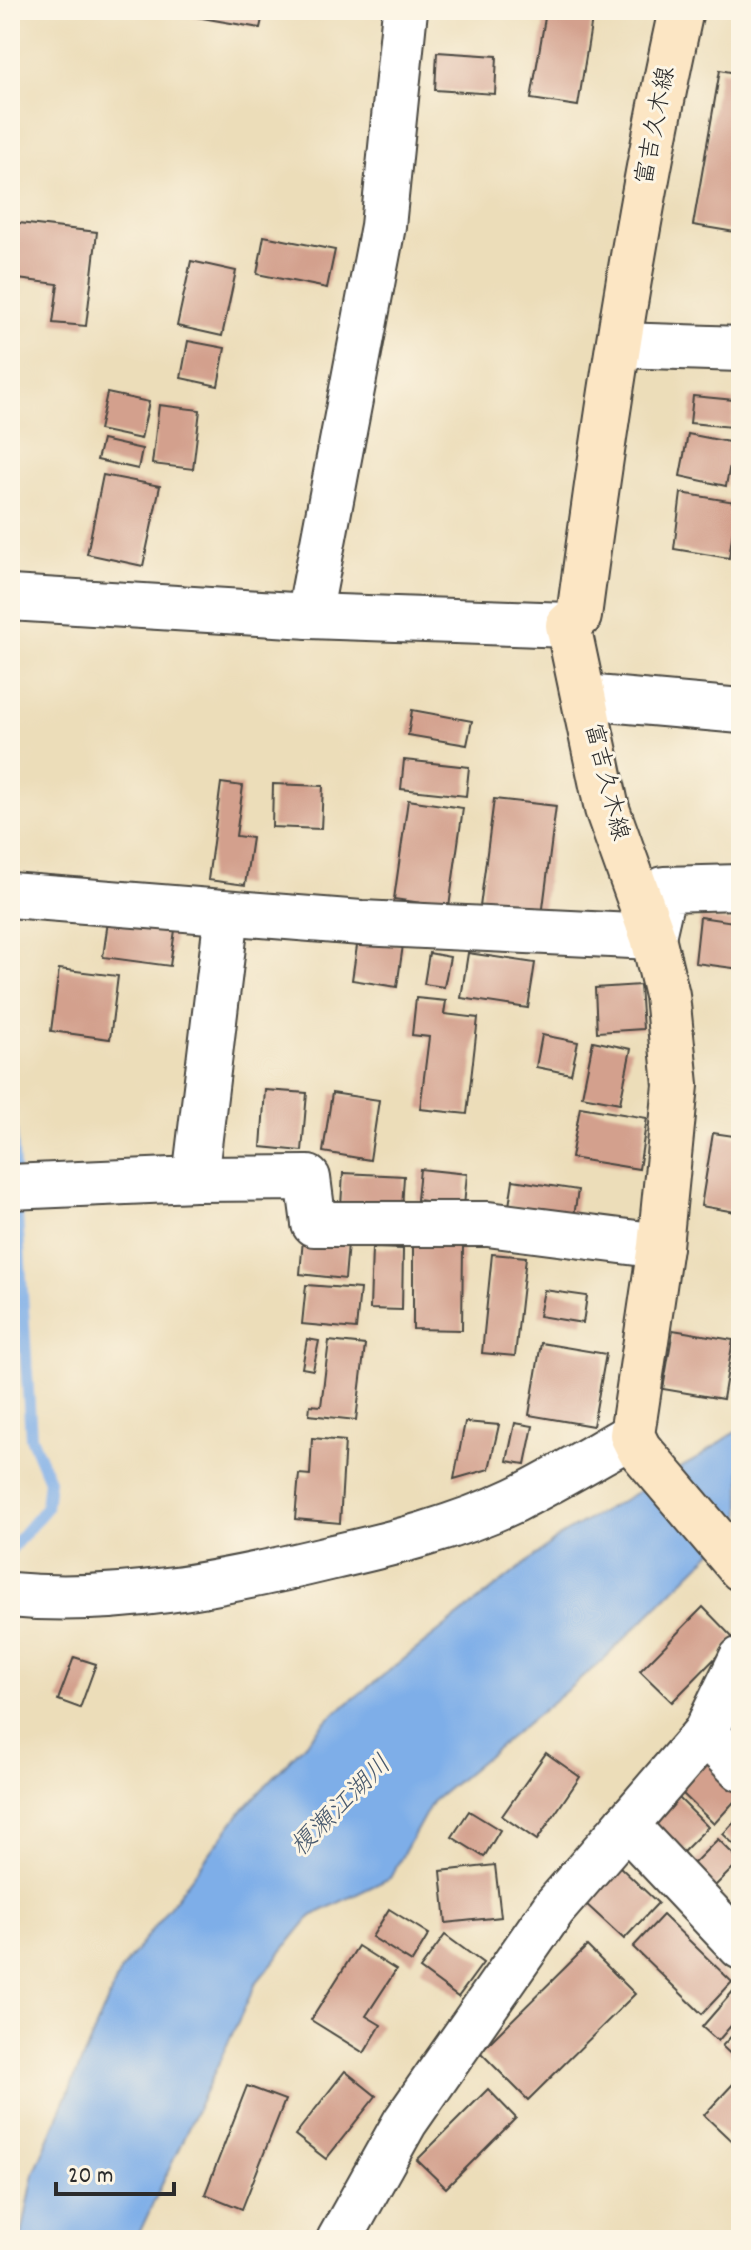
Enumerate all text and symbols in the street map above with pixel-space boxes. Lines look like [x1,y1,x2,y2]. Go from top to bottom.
street label: 富吉久木線 [629,64,685,188]
street label: 富吉久木線 [574,720,636,844]
water label: 榎瀬江湖川 [283,1748,401,1866]
scale bar [56,2146,174,2196]
text: 20 m [68,2160,114,2194]

